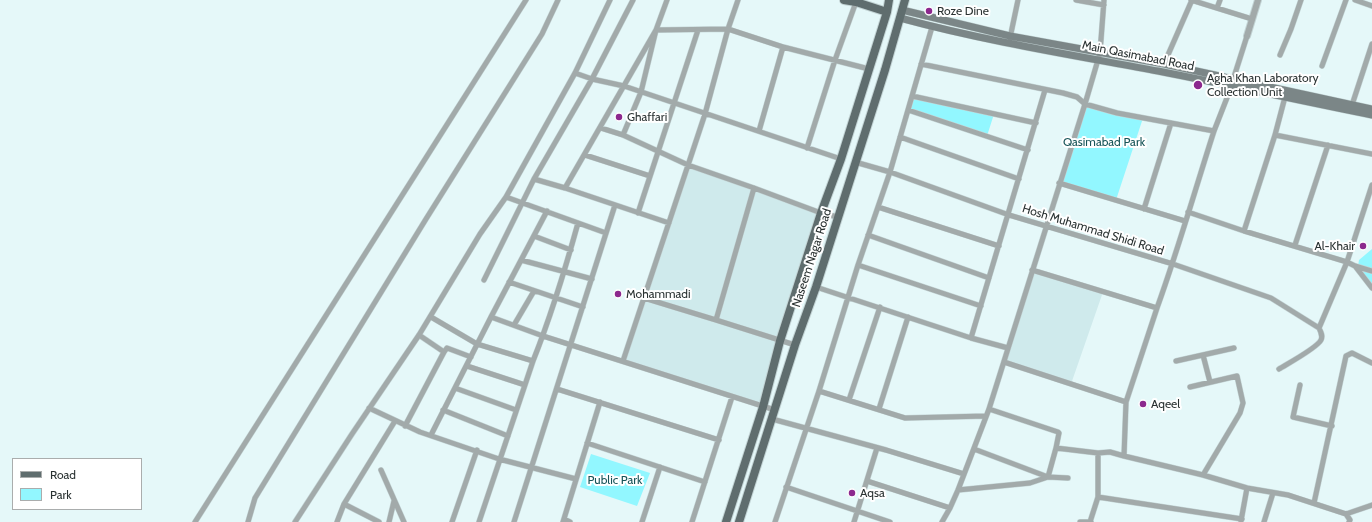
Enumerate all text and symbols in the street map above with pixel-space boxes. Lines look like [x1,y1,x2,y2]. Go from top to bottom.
place label: Roze Dine [937,4,989,18]
marker: Roze Dine [924,6,934,16]
street label: Main Qasimabad Road [1081,38,1195,74]
place label: Agha Khan Laboratory Collection Unit [1207,71,1319,99]
marker: Agha Khan Laboratory Collection Unit [1192,79,1204,91]
place label: Ghaffari [627,110,667,124]
marker: Ghaffari [614,112,624,122]
park label: Qasimabad Park [1063,135,1145,149]
street label: Hosh Muhammad Shidi Road [1020,202,1166,258]
street label: Naseem Nagar Road [789,207,835,309]
place label: Al-Khair [1314,239,1355,253]
marker: Al-Khair [1358,241,1368,251]
place label: Mohammadi [626,287,690,301]
marker: Mohammadi [613,289,623,299]
place label: Aqeel [1151,397,1180,411]
marker: Aqeel [1138,399,1148,409]
legend [12,458,142,510]
text: Road [50,467,76,482]
park label: Public Park [588,473,642,487]
place label: Aqsa [860,486,885,500]
text: Park [50,487,72,502]
marker: Aqsa [847,488,857,498]

